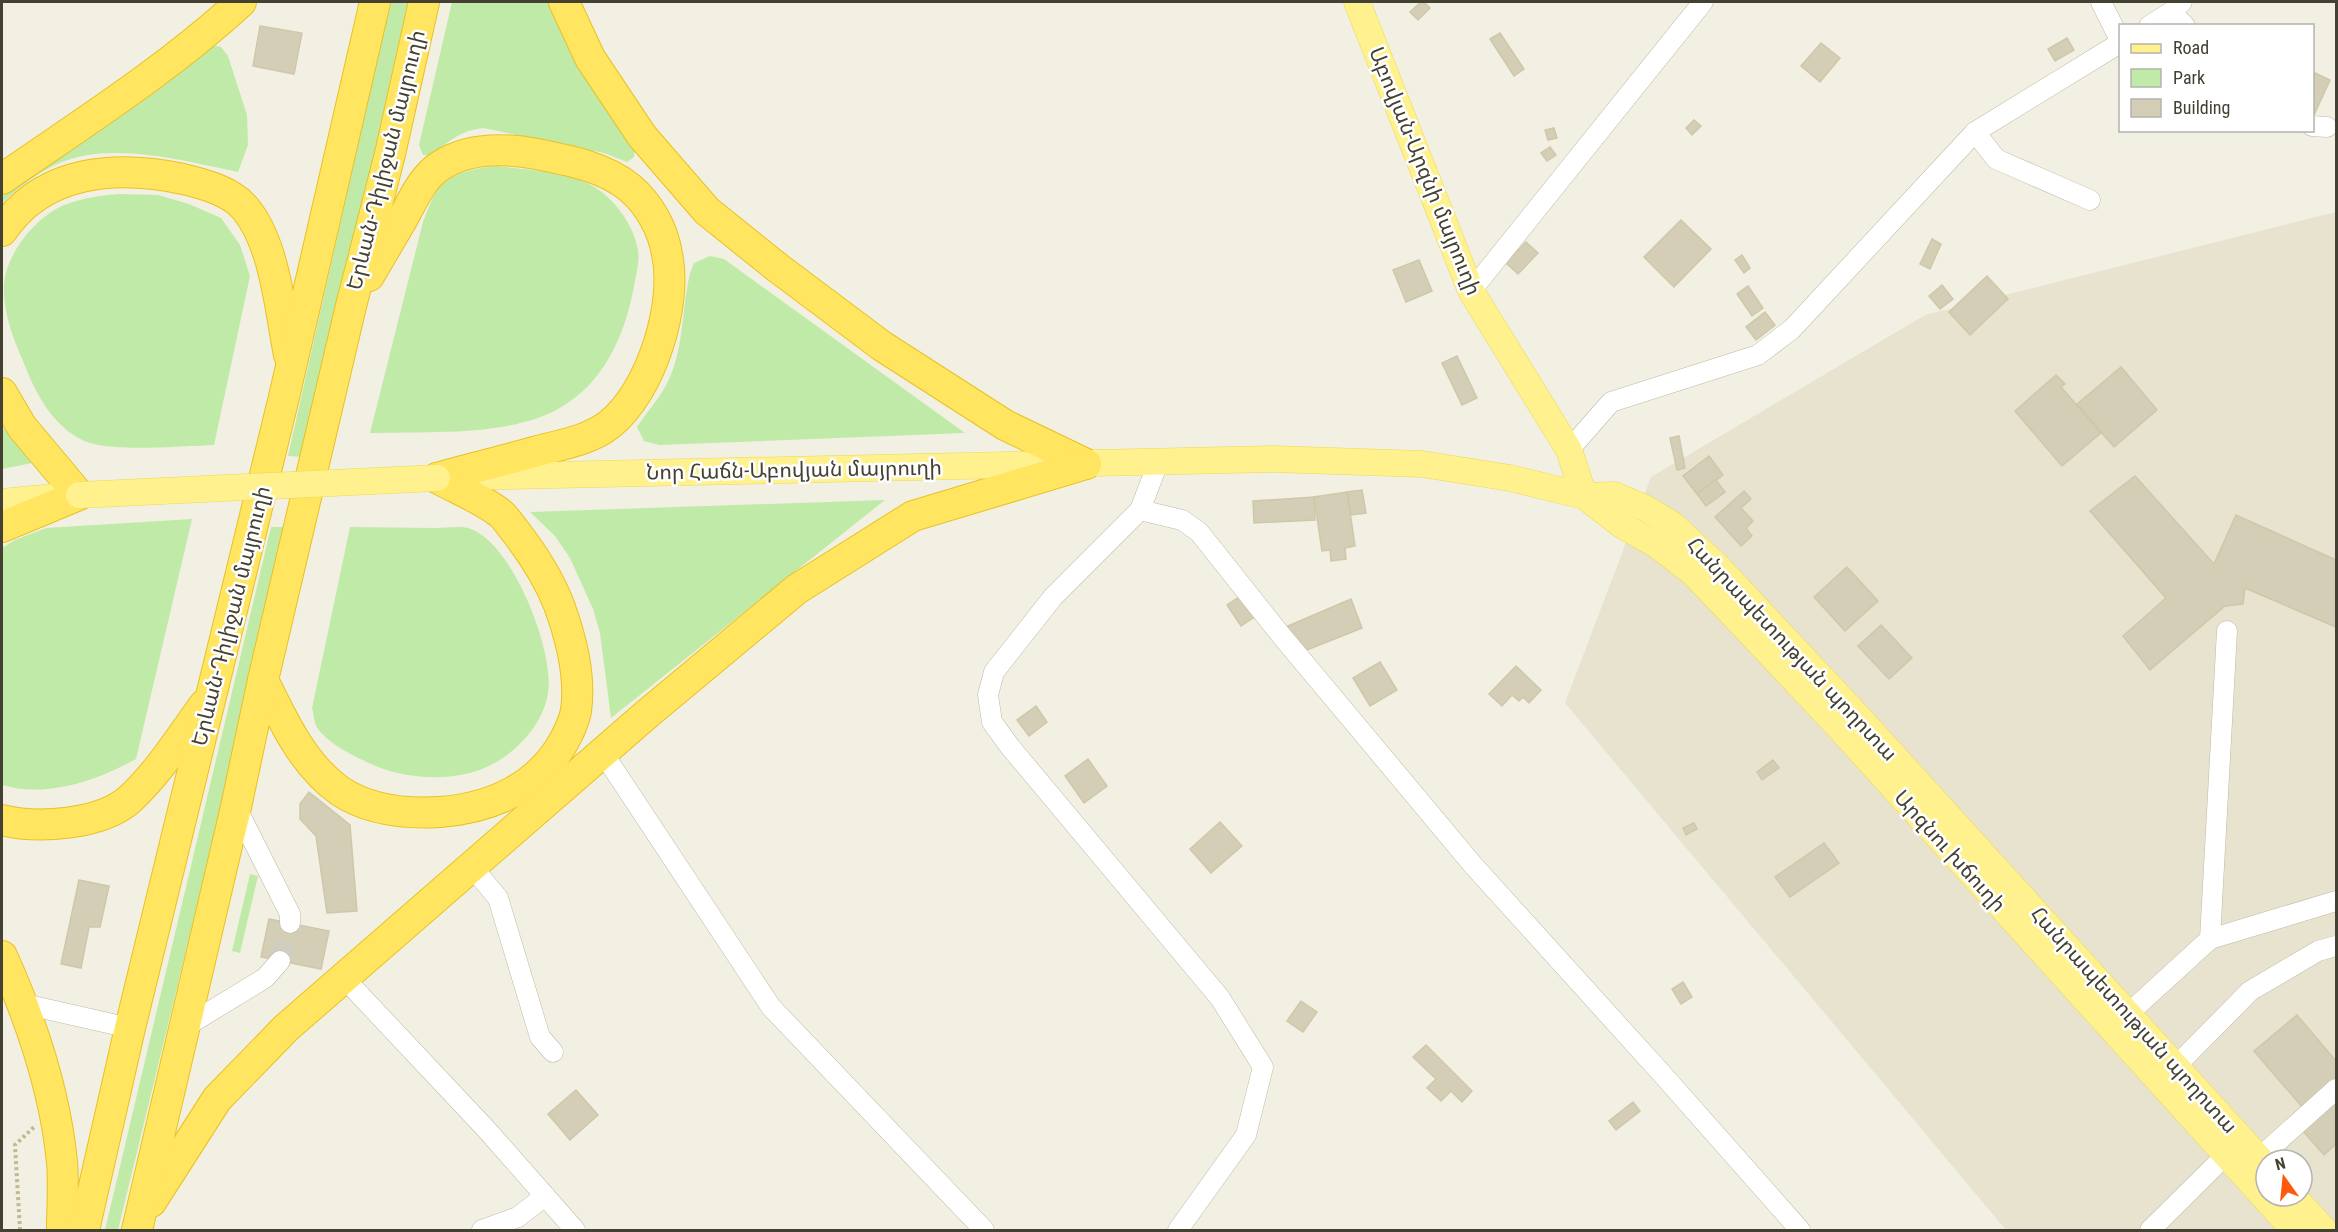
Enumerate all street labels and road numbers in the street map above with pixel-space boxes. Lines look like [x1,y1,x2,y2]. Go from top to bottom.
street label: Երևան-Դիլիջան մայրուղի [342,28,430,292]
street label: Աբովյան-Արզնի մայրուղի [1364,43,1486,299]
street label: Նոր Հաճն-Աբովյան մայրուղի [646,455,942,485]
street label: Երևան-Դիլիջան մայրուղի [187,484,275,748]
street label: Հանրապետության պողոտա [1682,532,1902,766]
street label: Արզնու խճուղի [1889,785,2011,917]
street label: Հանրապետության պողոտա [2026,902,2242,1138]

